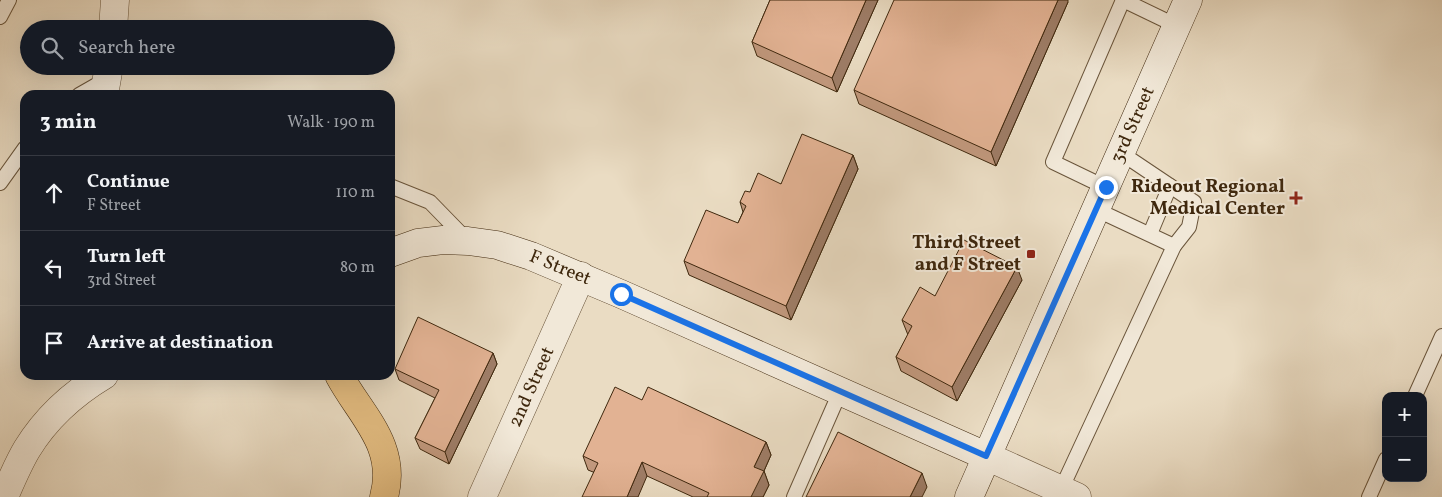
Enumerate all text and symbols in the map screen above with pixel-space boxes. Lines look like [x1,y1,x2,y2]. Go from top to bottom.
search box [20,20,395,75]
icon: search [38,34,66,62]
text: Search here [78,35,175,61]
street label: 3rd Street [1104,82,1162,168]
text: 3 min [40,108,96,137]
text: Walk · 190 m [287,112,375,134]
text: Continue [87,169,170,195]
place label: Rideout Regional Medical Center [1131,174,1285,222]
route end [1095,176,1118,199]
icon: ahead [40,179,68,207]
text: 110 m [336,182,375,204]
marker: Rideout Regional Medical Center [1289,191,1303,205]
text: F Street [87,195,141,217]
place label: Third Street and F Street [912,230,1021,278]
text: Turn left [87,244,166,270]
street label: F Street [525,244,595,292]
marker: Third Street and F Street [1025,248,1037,260]
icon: left [40,254,68,282]
text: 80 m [340,257,375,279]
text: 3rd Street [87,270,156,292]
route start [610,283,633,306]
icon: arrive [40,329,68,357]
text: Arrive at destination [87,330,273,356]
street label: 2nd Street [503,342,561,432]
map controls [1382,392,1427,482]
button: + [1382,392,1427,437]
button: − [1382,437,1427,482]

